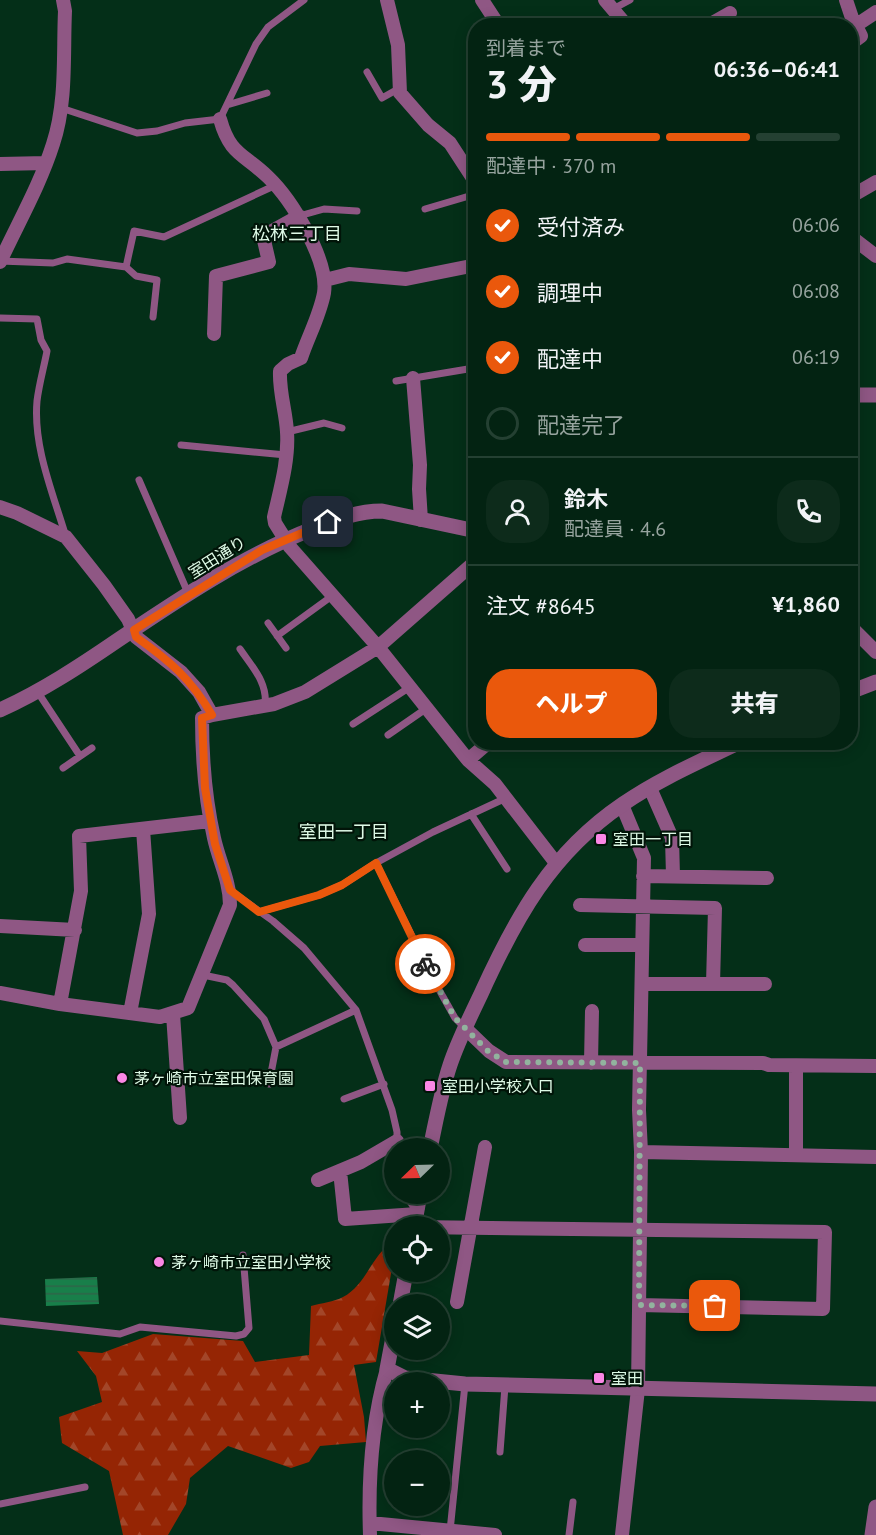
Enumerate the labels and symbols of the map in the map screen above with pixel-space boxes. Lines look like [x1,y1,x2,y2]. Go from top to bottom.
district label: 松林三丁目 [252,222,342,245]
pin [302,496,353,547]
street label: 室田通り [185,532,249,582]
district label: 室田一丁目 [299,820,389,843]
place label: 室田一丁目 [613,829,693,849]
marker: 室田一丁目 [594,832,608,846]
courier [395,934,455,994]
place label: 茅ヶ崎市立室田保育園 [134,1068,294,1088]
marker: 茅ヶ崎市立室田保育園 [115,1071,129,1085]
place label: 室田小学校入口 [442,1076,554,1096]
marker: 室田小学校入口 [423,1079,437,1093]
north arrow [384,1138,450,1204]
place label: 茅ヶ崎市立室田小学校 [171,1252,331,1272]
marker: 茅ヶ崎市立室田小学校 [152,1255,166,1269]
pin [689,1280,740,1331]
place label: 室田 [611,1368,643,1388]
marker: 室田 [592,1371,606,1385]

